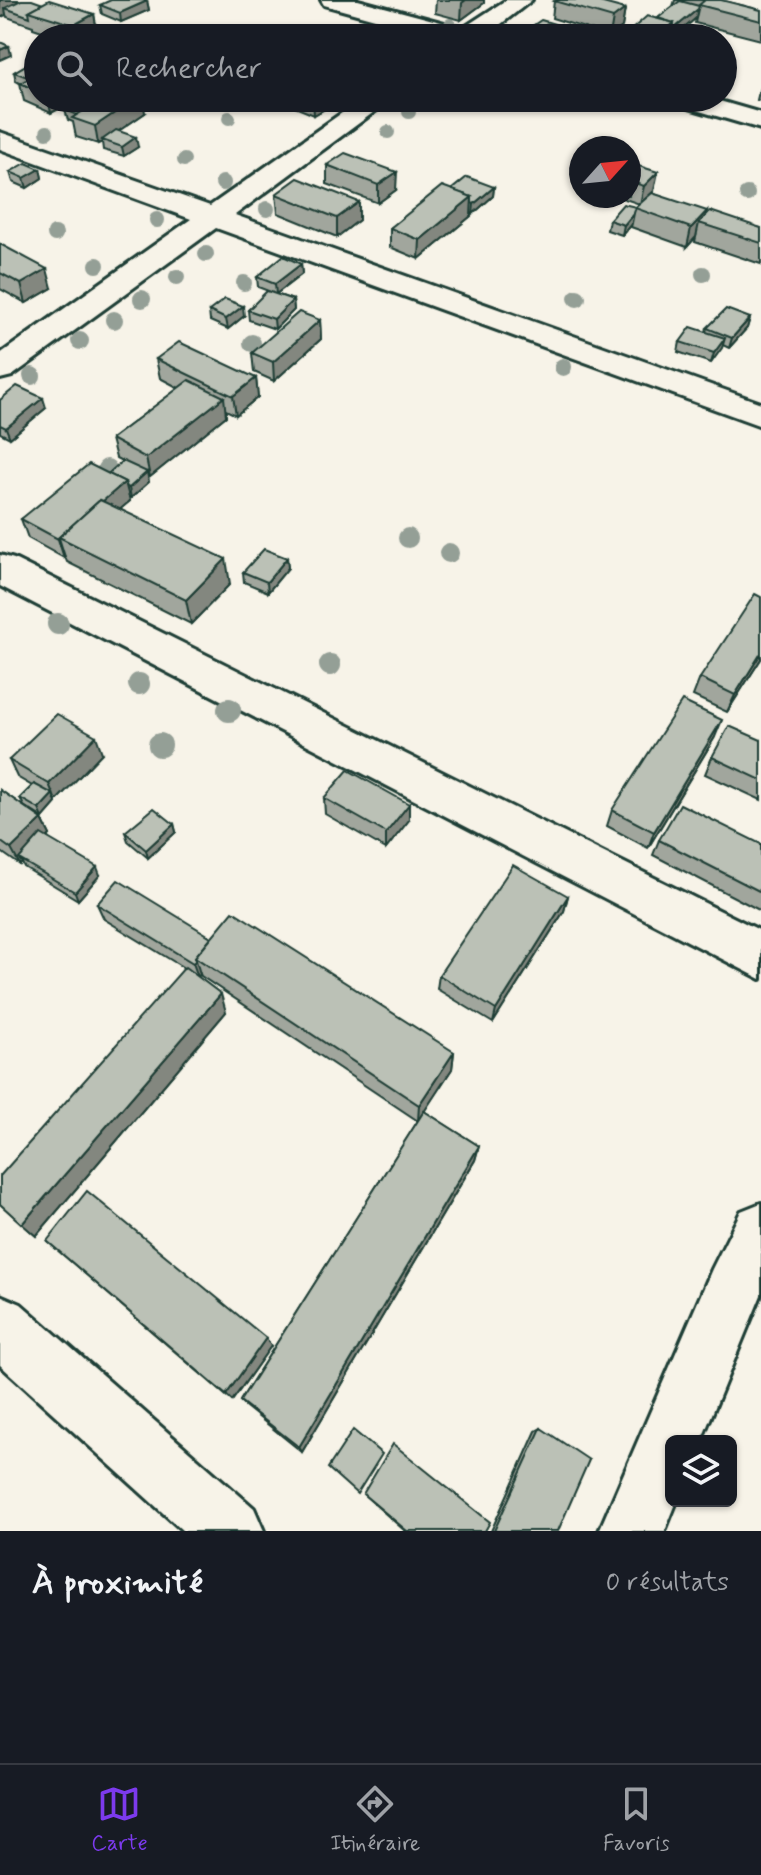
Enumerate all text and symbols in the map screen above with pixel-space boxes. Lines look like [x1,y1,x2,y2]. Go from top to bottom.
search box [24,24,737,112]
icon: search [52,46,96,90]
text: Rechercher [116,49,262,88]
north arrow [569,136,641,208]
map controls [665,1435,737,1507]
button: layers [665,1435,737,1507]
text: À proximité [32,1561,203,1606]
text: 0 résultats [606,1566,729,1600]
tab: Carte [91,1782,148,1858]
tab: Itinéraire [330,1782,420,1858]
tab: Favoris [603,1782,670,1858]

